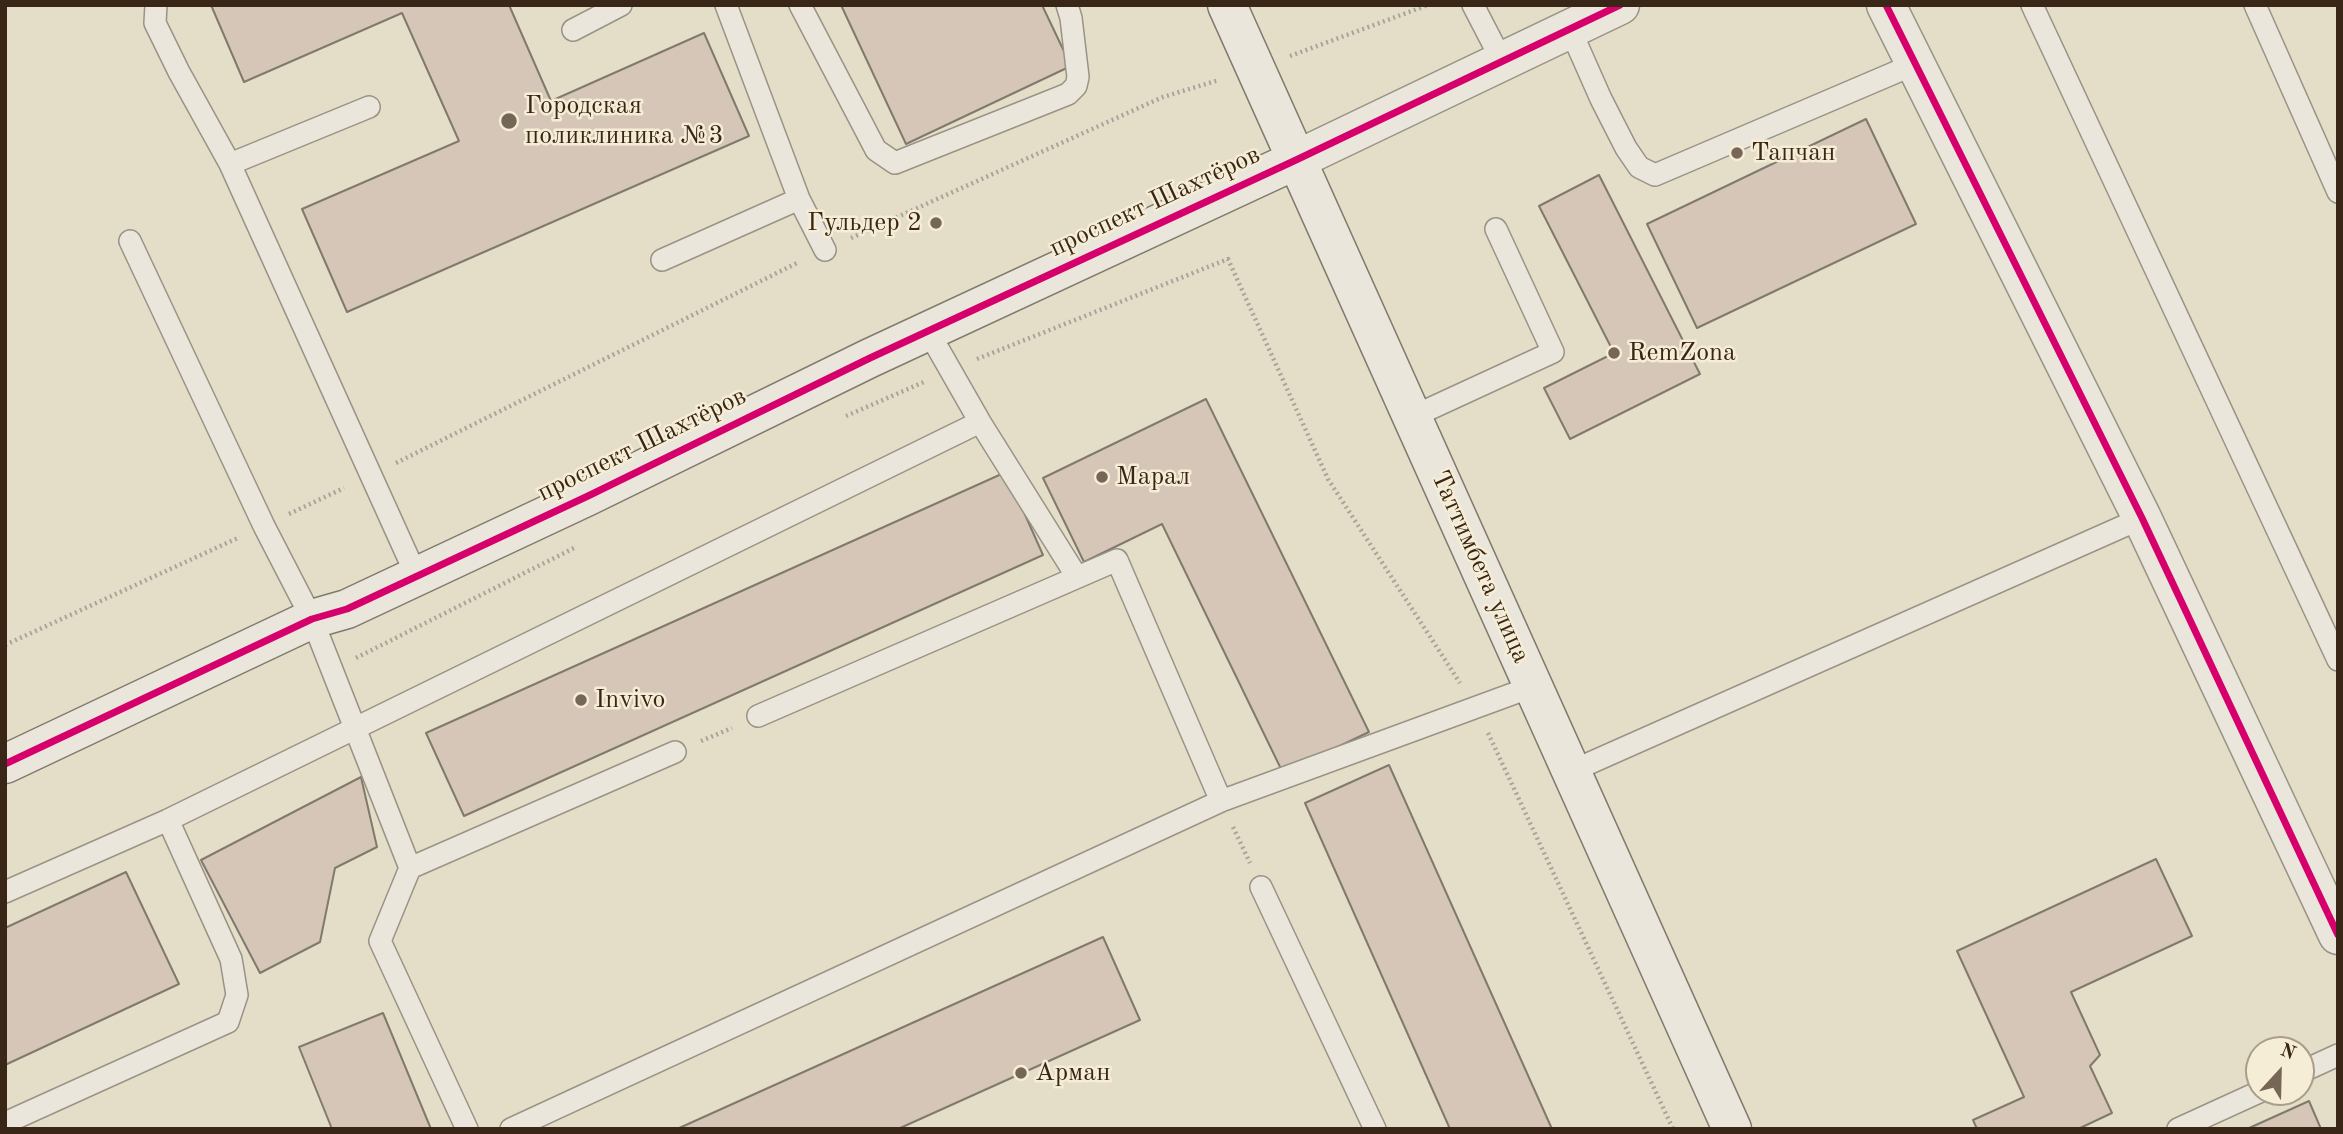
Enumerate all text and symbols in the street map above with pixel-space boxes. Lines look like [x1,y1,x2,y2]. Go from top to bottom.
place label: Городская поликлиника №3 [525,90,724,152]
marker: Городская поликлиника №3 [499,111,519,131]
place label: Тапчан [1751,137,1835,169]
street label: проспект Шахтёров [1045,140,1265,264]
marker: Тапчан [1729,145,1745,161]
place label: Гульдер 2 [807,207,922,239]
marker: Гульдер 2 [928,215,944,231]
place label: RemZona [1628,337,1736,369]
marker: RemZona [1606,345,1622,361]
street label: проспект Шахтёров [532,381,752,509]
place label: Марал [1116,461,1190,493]
street label: Таттимбета улица [1424,466,1536,668]
marker: Марал [1094,469,1110,485]
place label: Invivo [595,684,666,716]
marker: Invivo [573,692,589,708]
north arrow [2245,1036,2315,1106]
text: N [2277,1041,2298,1064]
place label: Арман [1035,1057,1110,1089]
marker: Арман [1013,1065,1029,1081]

